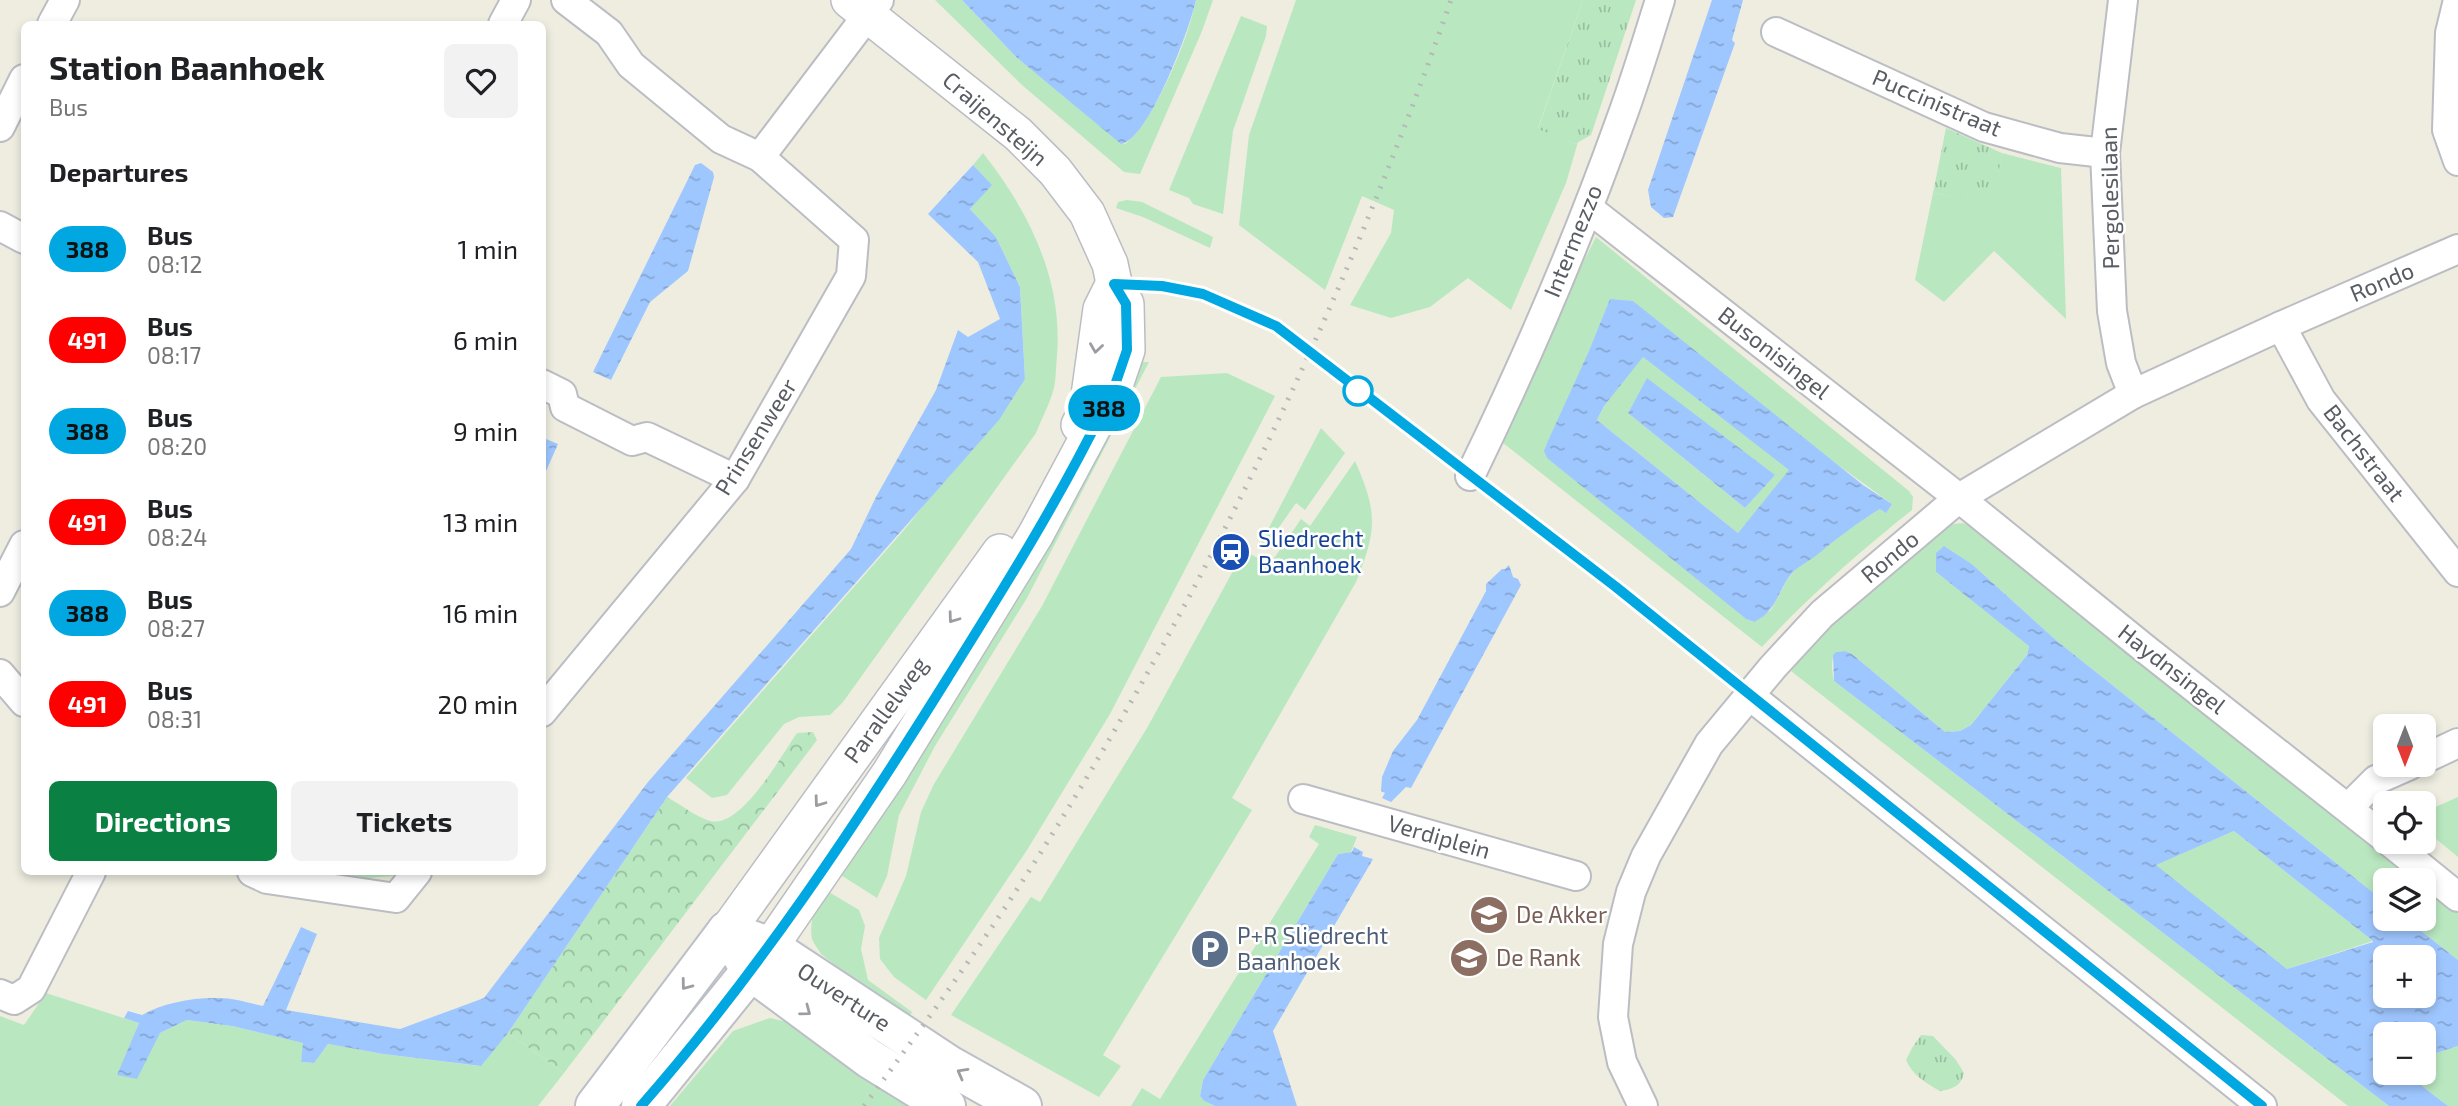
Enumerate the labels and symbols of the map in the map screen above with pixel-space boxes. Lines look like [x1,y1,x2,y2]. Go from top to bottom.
street label: Puccinistraat [1869,62,2006,142]
street label: Craijensteijn [938,65,1054,171]
street label: Pergolesilaan [2094,126,2124,270]
street label: Intermezzo [1537,180,1607,301]
street label: Rondo [2345,255,2418,307]
street label: Busonisingel [1713,300,1836,405]
one-way arrow [1089,342,1104,354]
street label: Prinsenweer [708,373,802,500]
unlabelled marker [1343,376,1373,406]
line badge: 388 [1064,385,1144,431]
street label: Bachstraat [2318,398,2411,507]
place label: Sliedrecht Baanhoek [1258,524,1364,578]
street label: Rondo [1855,524,1924,588]
station icon: Sliedrecht Baanhoek [1210,531,1252,573]
one-way arrow [949,610,961,623]
street label: Haydnsingel [2113,617,2232,719]
street label: Parallelweg [837,651,933,768]
north arrow [2373,714,2436,777]
one-way arrow [815,795,827,807]
street label: Verdiplein [1385,808,1494,864]
school or university icon: De Akker [1468,894,1510,936]
place label: De Akker [1516,900,1607,928]
place label: P+R Sliedrecht Baanhoek [1237,921,1388,975]
parking icon: P+R Sliedrecht Baanhoek [1189,928,1231,970]
school or university icon: De Rank [1448,937,1490,979]
place label: De Rank [1496,943,1581,971]
street label: Ouverture [793,956,896,1037]
one-way arrow [682,977,694,990]
one-way arrow [798,1003,811,1016]
one-way arrow [957,1068,970,1081]

